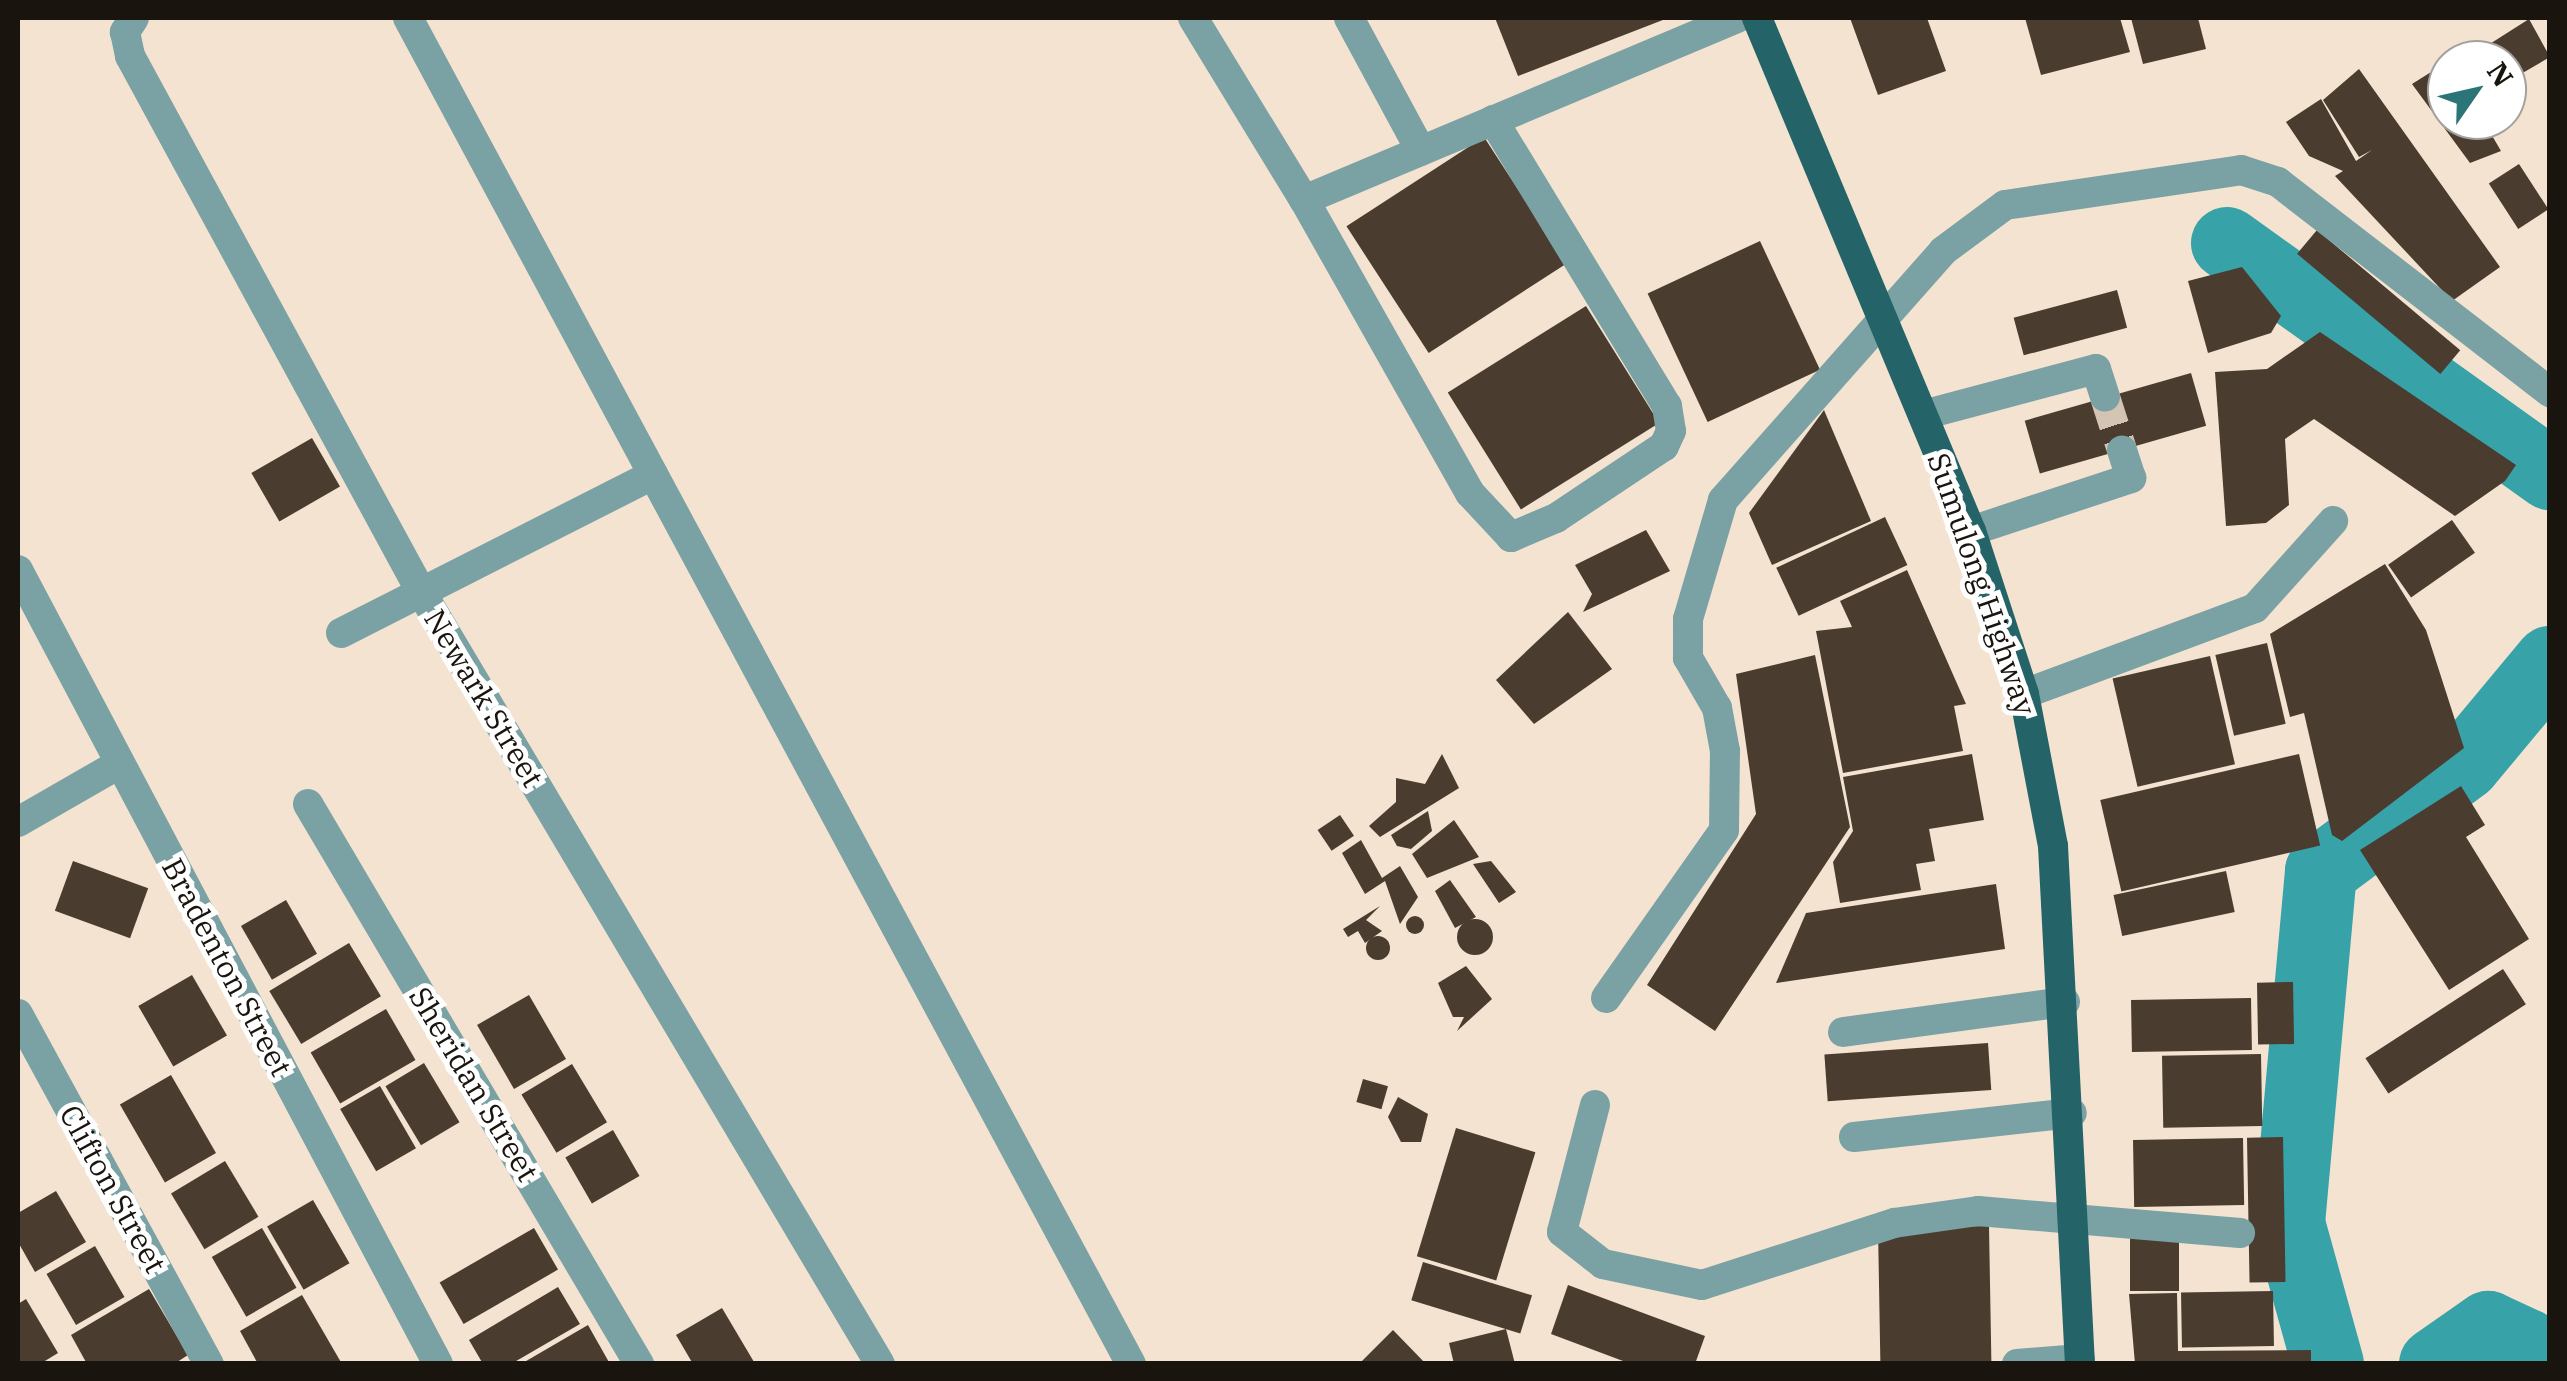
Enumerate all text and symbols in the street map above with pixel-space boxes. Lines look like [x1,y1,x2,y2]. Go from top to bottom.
north arrow [2427,40,2527,140]
text: N [2479,55,2522,94]
street label: Sumulong Highway [1920,448,2044,720]
street label: Newark Street [417,603,551,793]
street label: Bradenton Street [154,852,300,1082]
street label: Sheridan Street [402,980,546,1188]
street label: Clifton Street [52,1099,174,1279]

